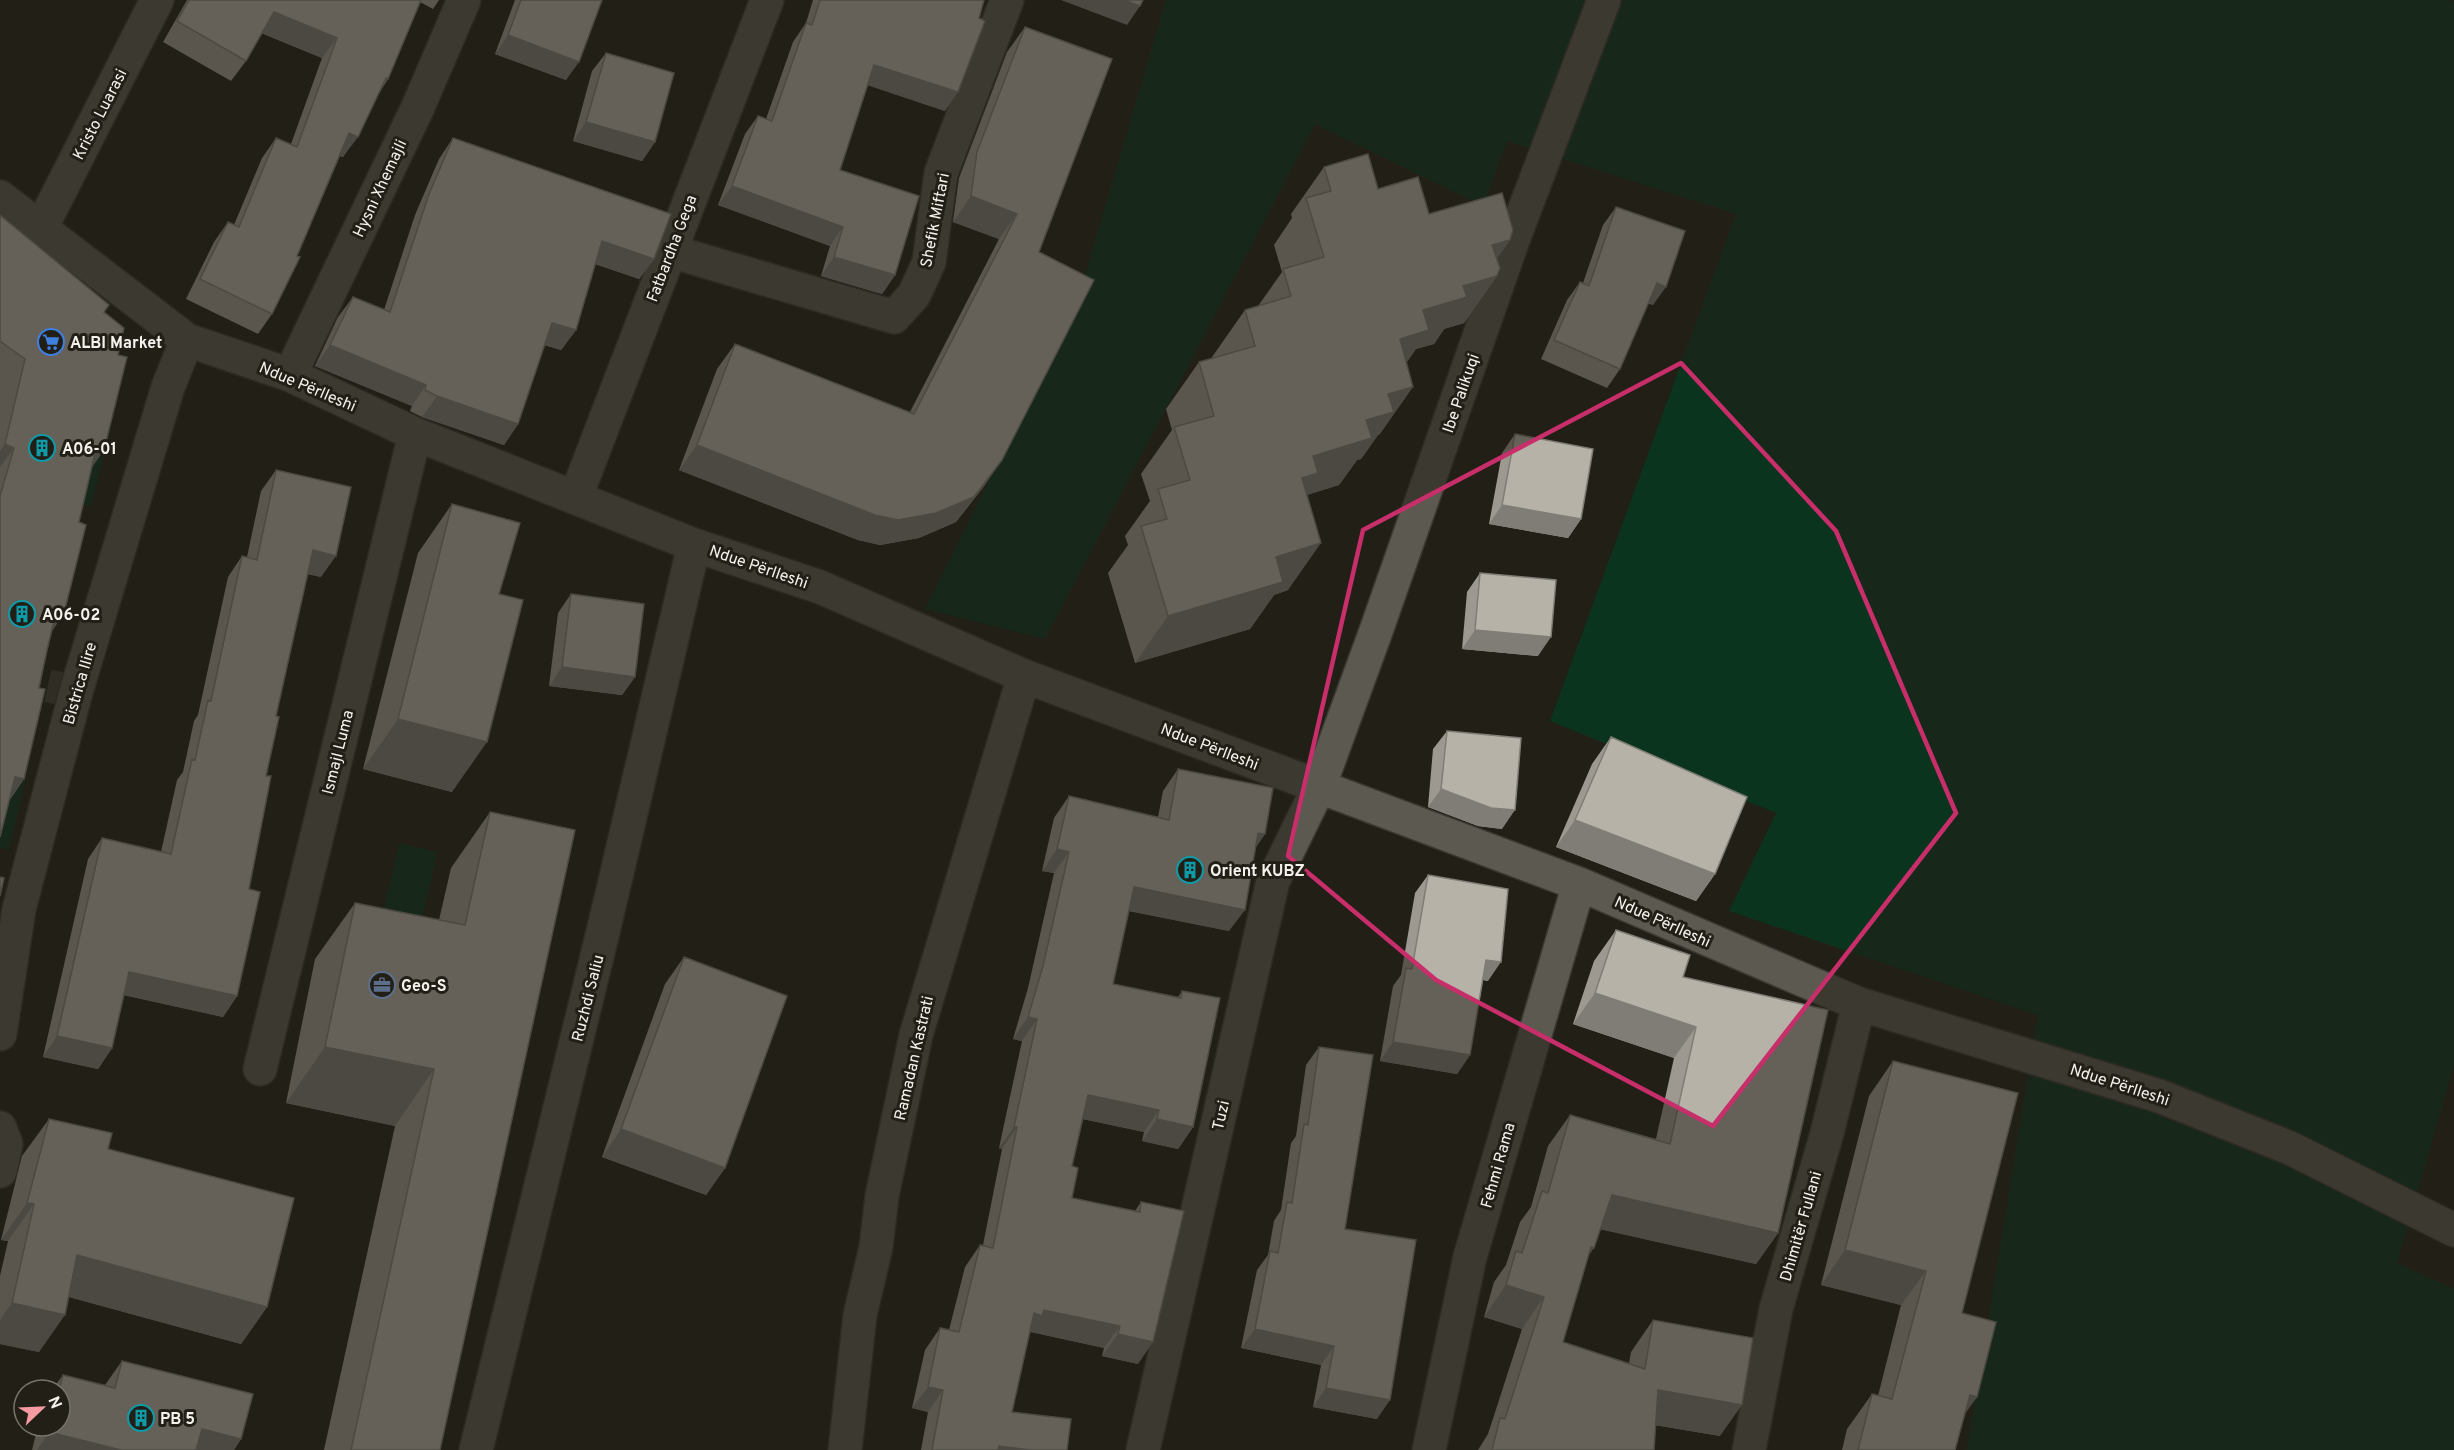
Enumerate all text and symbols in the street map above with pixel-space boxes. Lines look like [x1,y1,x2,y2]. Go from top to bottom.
street label: Kristo Luarasi [69,66,132,164]
street label: Hysni Xhemajli [349,137,412,241]
street label: Shefik Miftari [917,171,955,269]
street label: Fatbardha Gega [643,192,702,305]
supermarket icon: ALBI Market [36,327,66,357]
place label: ALBI Market [70,334,162,354]
street label: Ibe Palikuqi [1439,351,1485,436]
street label: Ndue Përlleshi [256,358,359,417]
building icon: A06-01 [27,433,57,463]
place label: A06-01 [62,440,117,460]
street label: Ndue Përlleshi [706,542,810,594]
building icon: A06-02 [7,599,37,629]
place label: A06-02 [42,606,100,626]
street label: Bistrica Ilire [60,640,102,727]
street label: Ismajl Luma [319,708,359,797]
street label: Ndue Përlleshi [1157,720,1261,776]
building icon: Orient KUBZ [1175,855,1205,885]
place label: Orient KUBZ [1210,862,1305,882]
street label: Ndue Përlleshi [1611,893,1713,953]
street label: Ruzhdi Saliu [568,953,609,1044]
office icon: Geo-S [367,970,397,1000]
place label: Geo-S [401,977,447,997]
street label: Ramadan Kastrati [891,994,939,1123]
street label: Ndue Përlleshi [2067,1060,2172,1111]
street label: Tuzi [1209,1099,1235,1132]
street label: Fehmi Rama [1477,1120,1521,1211]
street label: Dhimitër Fullani [1777,1169,1827,1284]
north arrow [12,1378,72,1438]
text: N [43,1394,65,1412]
building icon: PB 5 [126,1403,156,1433]
place label: PB 5 [160,1410,195,1430]

